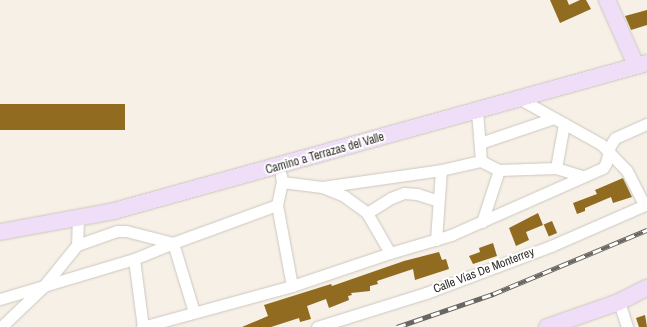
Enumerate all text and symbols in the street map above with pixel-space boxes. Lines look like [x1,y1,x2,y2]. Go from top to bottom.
street label: Camino a Terrazas del Valle [264,130,386,178]
street label: Calle Vías De Monterrey [431,245,537,297]

